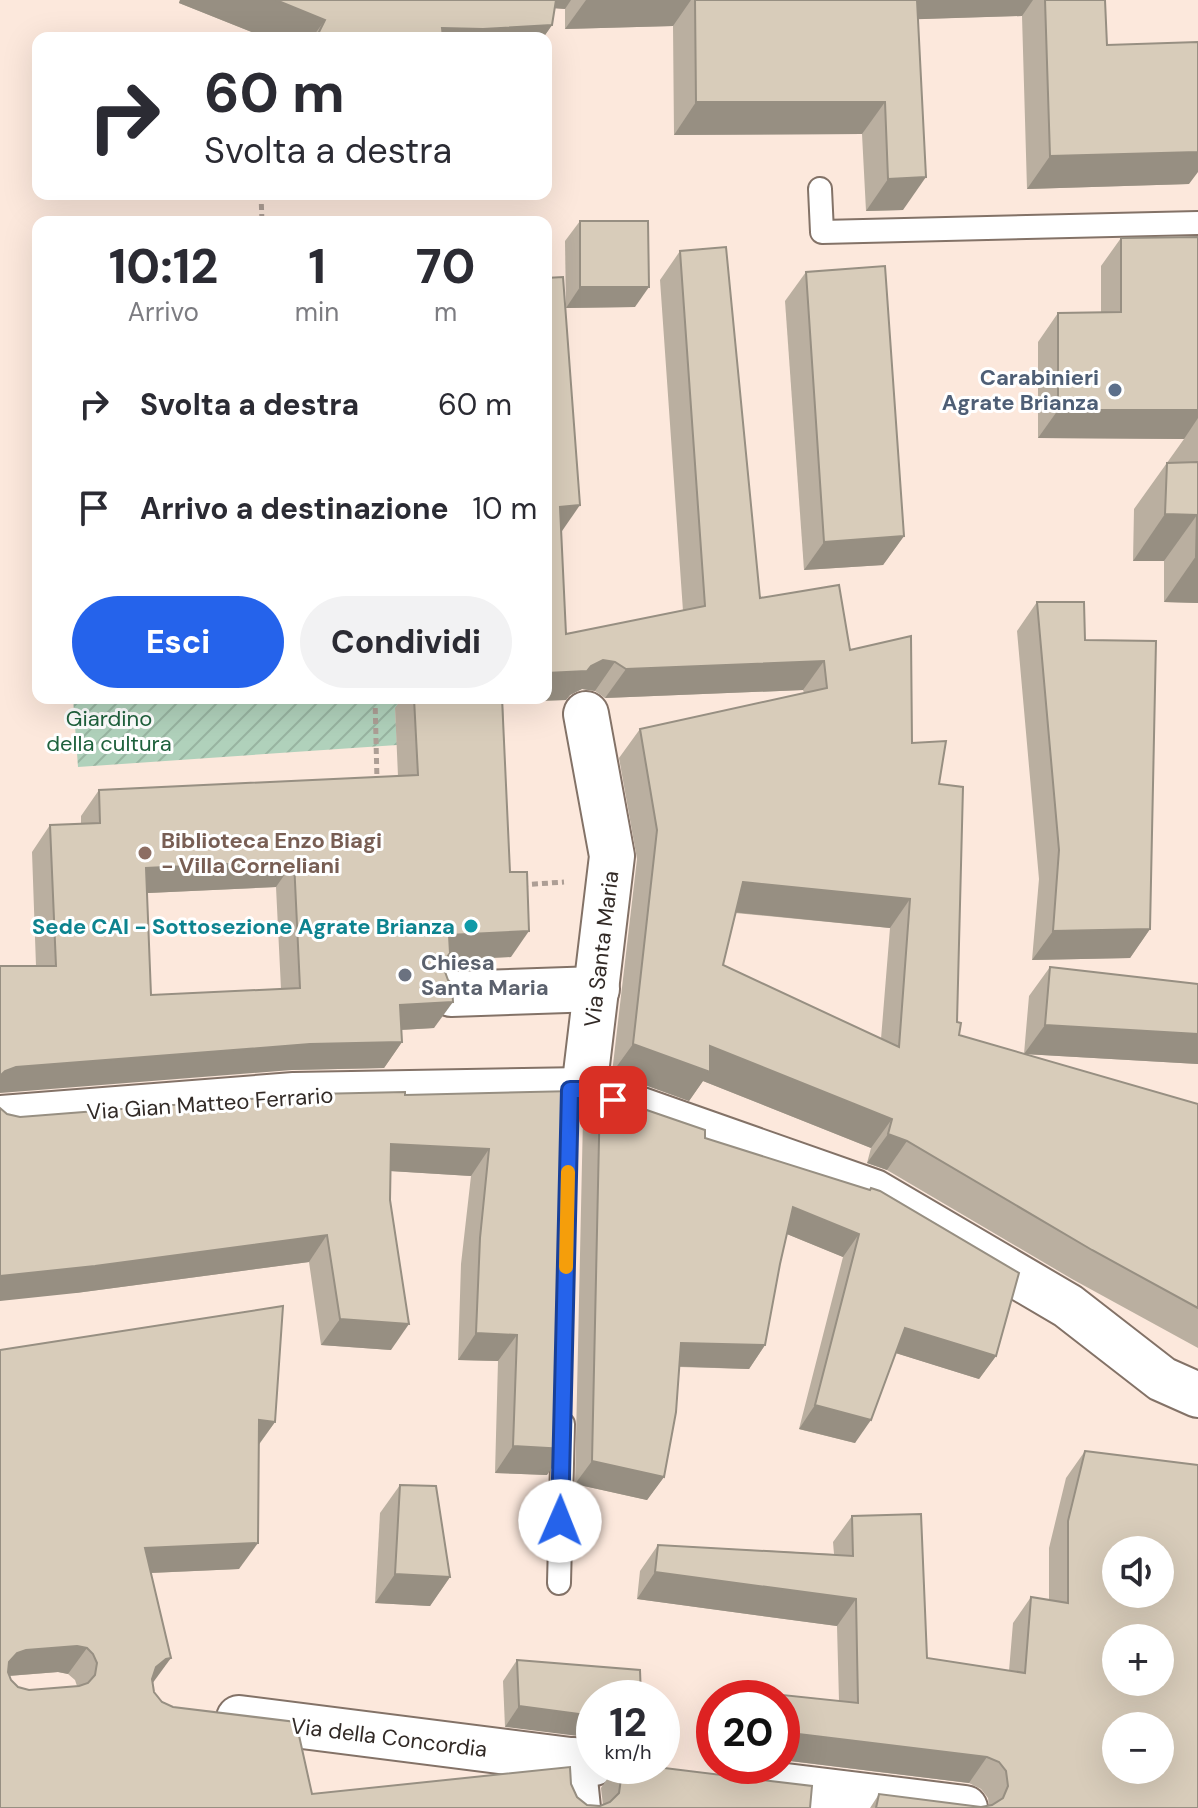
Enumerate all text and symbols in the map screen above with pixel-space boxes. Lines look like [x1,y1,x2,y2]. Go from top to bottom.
text: 60 m [204,56,345,129]
icon: right [72,64,176,168]
text: Svolta a destra [204,127,452,174]
text: 10:12 [109,235,218,298]
text: 1 [308,235,326,298]
text: 70 [416,235,475,298]
text: Arrivo [128,295,199,329]
text: min [295,295,339,329]
text: m [434,295,457,329]
place label: Carabinieri Agrate Brianza [942,363,1099,417]
marker: Carabinieri Agrate Brianza [1106,381,1124,399]
icon: right [72,382,116,426]
text: Svolta a destra [140,385,359,424]
text: 60 m [438,385,512,424]
icon: arrive [72,486,116,530]
text: Arrivo a destinazione [140,489,449,528]
text: 10 m [473,489,537,528]
button: Esci [72,596,284,688]
button: Condividi [300,596,512,688]
park label: Giardino della cultura [46,704,172,758]
place label: Biblioteca Enzo Biagi - Villa Corneliani [161,826,382,880]
marker: Biblioteca Enzo Biagi - Villa Corneliani [136,844,154,862]
street label: Via Santa Maria [578,869,625,1029]
place label: Sede CAI - Sottosezione Agrate Brianza [32,912,455,941]
marker: Sede CAI - Sottosezione Agrate Brianza [462,917,480,935]
place label: Chiesa Santa Maria [421,948,549,1002]
marker: Chiesa Santa Maria [396,966,414,984]
pin [579,1066,647,1134]
icon: arrive [591,1078,635,1122]
street label: Via Gian Matteo Ferrario [86,1080,334,1127]
position arrow [518,1479,602,1563]
map controls [1102,1536,1174,1784]
button: sound [1102,1536,1174,1608]
button: + [1102,1624,1174,1696]
speed limit sign: 20 [696,1680,800,1784]
text: 12 [609,1696,647,1748]
street label: Via della Concordia [289,1711,489,1764]
button: − [1102,1712,1174,1784]
text: km/h [604,1739,652,1765]

